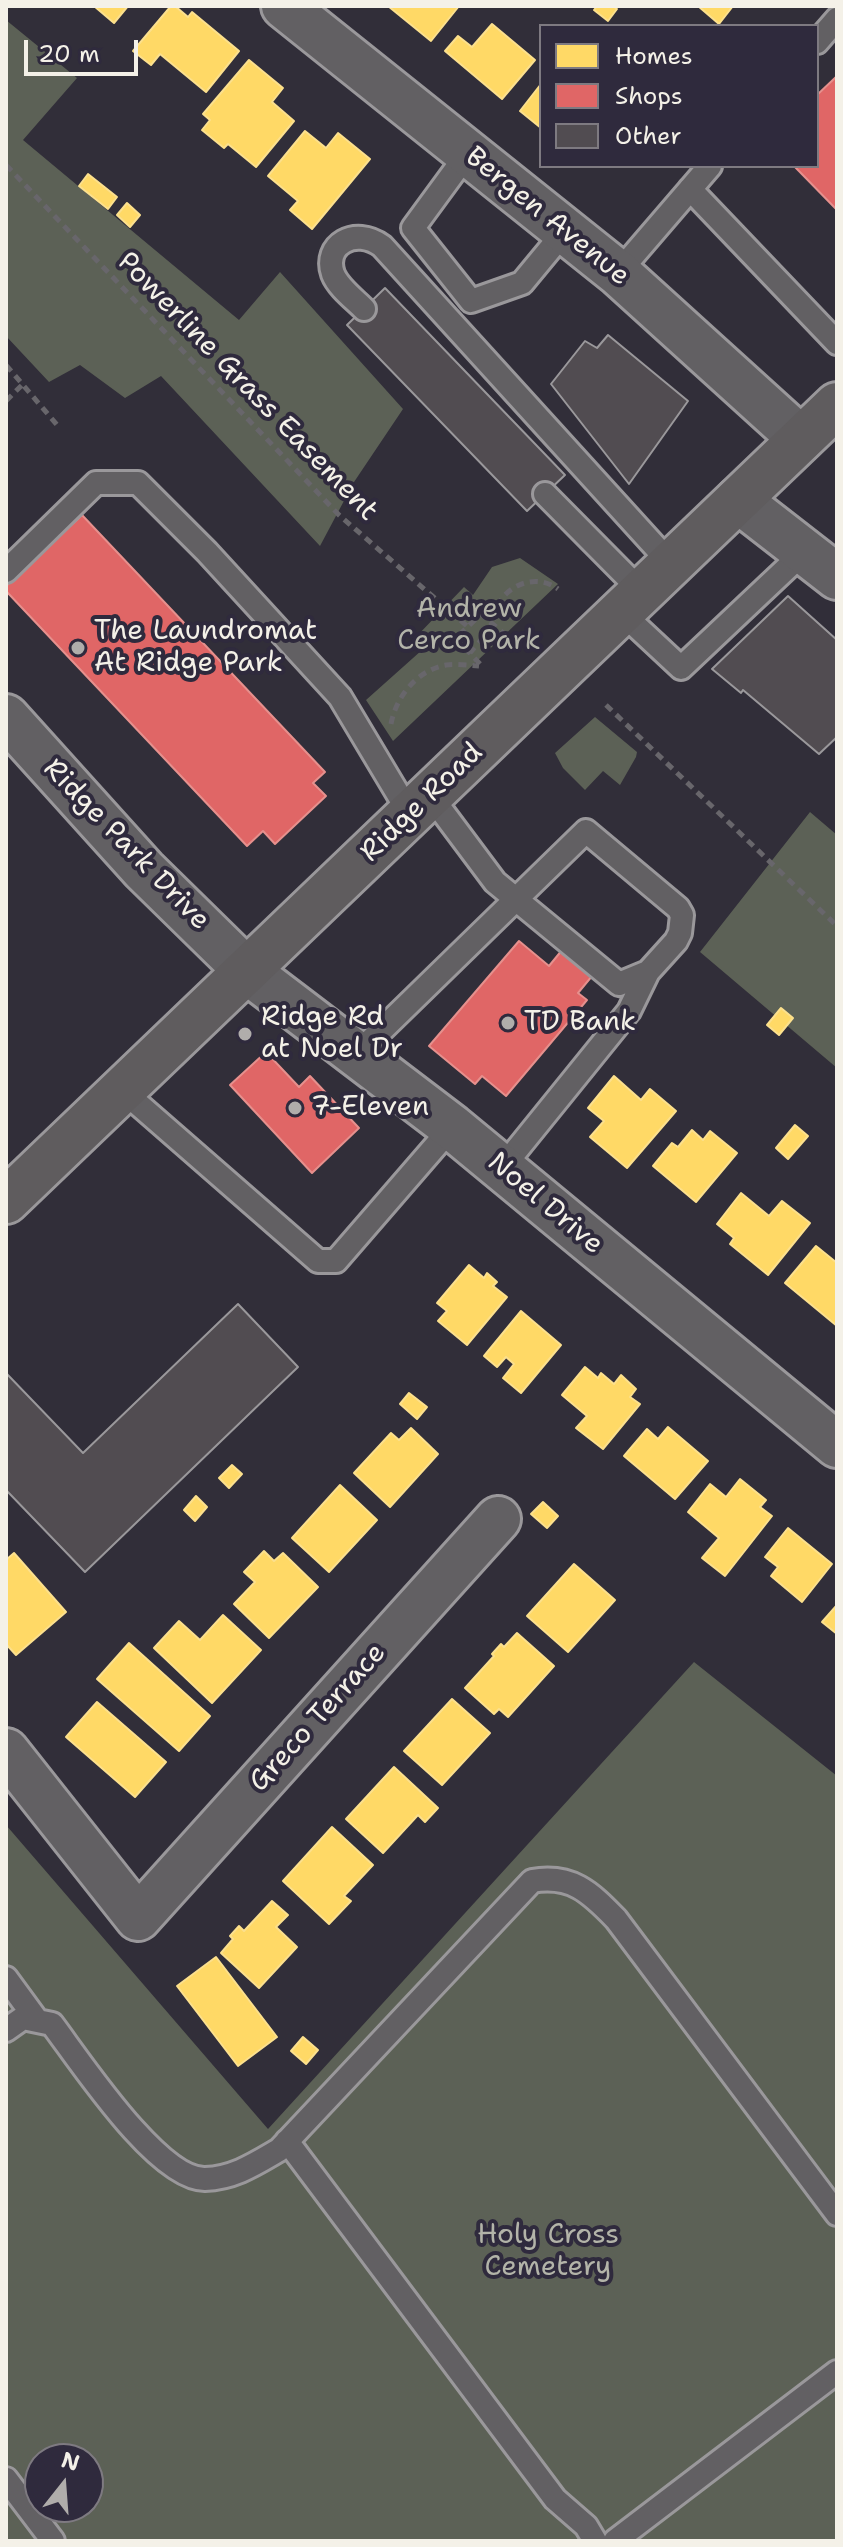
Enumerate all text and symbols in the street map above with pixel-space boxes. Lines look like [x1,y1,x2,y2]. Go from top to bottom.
scale bar [28,24,142,74]
legend [539,24,819,168]
text: 20 m [38,38,100,70]
text: Homes [615,40,693,72]
text: Shops [615,80,683,112]
text: Other [615,120,682,152]
street label: Bergen Avenue [458,141,636,293]
street label: Powerline Grass Easement [110,246,384,528]
park label: Andrew Cerco Park [397,593,541,659]
place label: The Laundromat At Ridge Park [94,615,317,681]
marker: The Laundromat At Ridge Park [69,639,87,657]
street label: Ridge Road [354,736,490,870]
street label: Ridge Park Drive [36,752,216,938]
place label: Ridge Rd at Noel Dr [261,1001,403,1067]
place label: TD Bank [524,1006,636,1040]
marker: TD Bank [499,1014,517,1032]
marker: Ridge Rd at Noel Dr [236,1025,254,1043]
place label: 7-Eleven [311,1091,429,1125]
marker: 7-Eleven [286,1099,304,1117]
street label: Noel Drive [480,1146,610,1262]
street label: Greco Terrace [243,1637,393,1799]
park label: Holy Cross Cemetery [477,2219,619,2285]
north arrow [24,2443,104,2523]
text: N [58,2445,83,2478]

